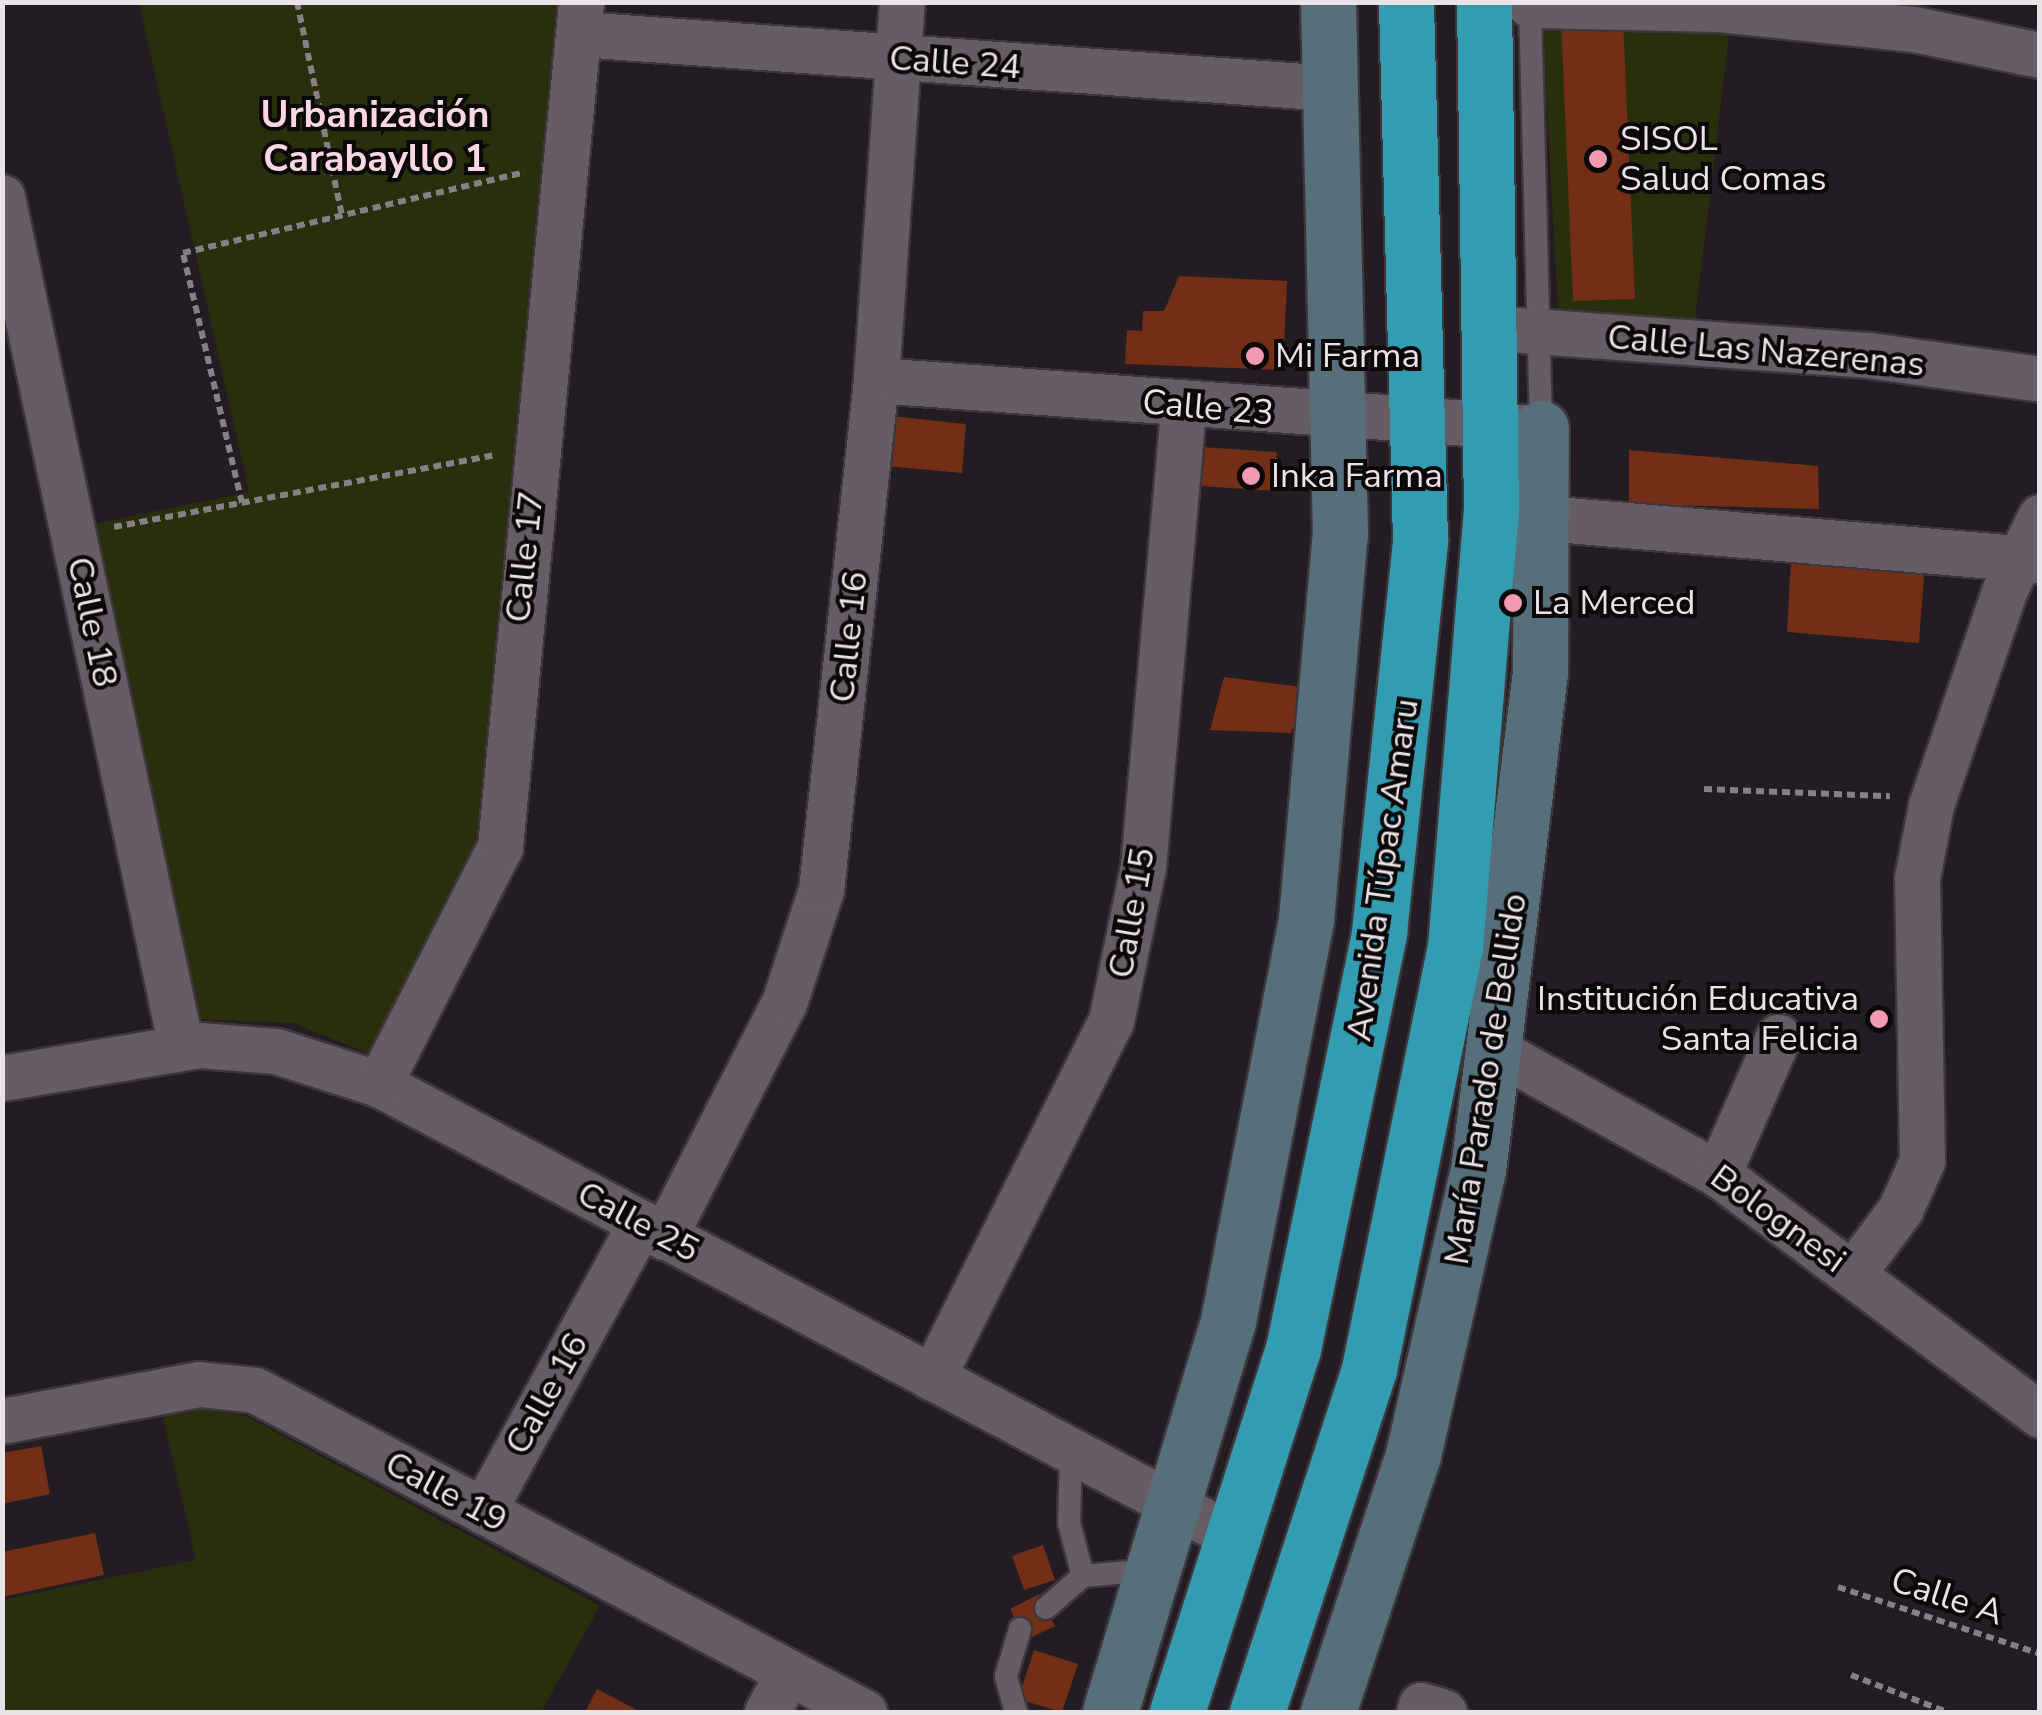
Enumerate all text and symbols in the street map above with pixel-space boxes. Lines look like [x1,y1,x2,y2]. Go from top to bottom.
street label: Calle 24 [888,37,1022,89]
district label: Urbanización Carabayllo 1 [261,92,489,182]
place label: SISOL Salud Comas [1620,118,1827,200]
marker: SISOL Salud Comas [1585,146,1611,172]
street label: Calle Las Nazerenas [1606,316,1926,386]
place label: Mi Farma [1275,335,1420,377]
marker: Mi Farma [1244,345,1266,367]
street label: Calle 23 [1141,381,1275,435]
place label: Inka Farma [1271,455,1443,497]
marker: Inka Farma [1240,465,1262,487]
street label: Calle 17 [497,489,553,625]
street label: Calle 18 [58,553,126,691]
street label: Calle 16 [821,569,877,705]
place label: La Merced [1533,582,1695,624]
marker: La Merced [1502,592,1524,614]
street label: Avenida Túpac Amaru [1338,696,1428,1044]
street label: Calle 15 [1100,845,1164,981]
street label: María Parado de Bellido [1436,890,1536,1268]
place label: Institución Educativa Santa Felicia [1537,978,1859,1060]
marker: Institución Educativa Santa Felicia [1868,1008,1890,1030]
street label: Bolognesi [1702,1156,1854,1282]
street label: Calle 25 [570,1173,706,1271]
street label: Calle 16 [497,1326,597,1462]
street label: Calle 19 [378,1443,514,1541]
street label: Calle A [1886,1559,2008,1635]

